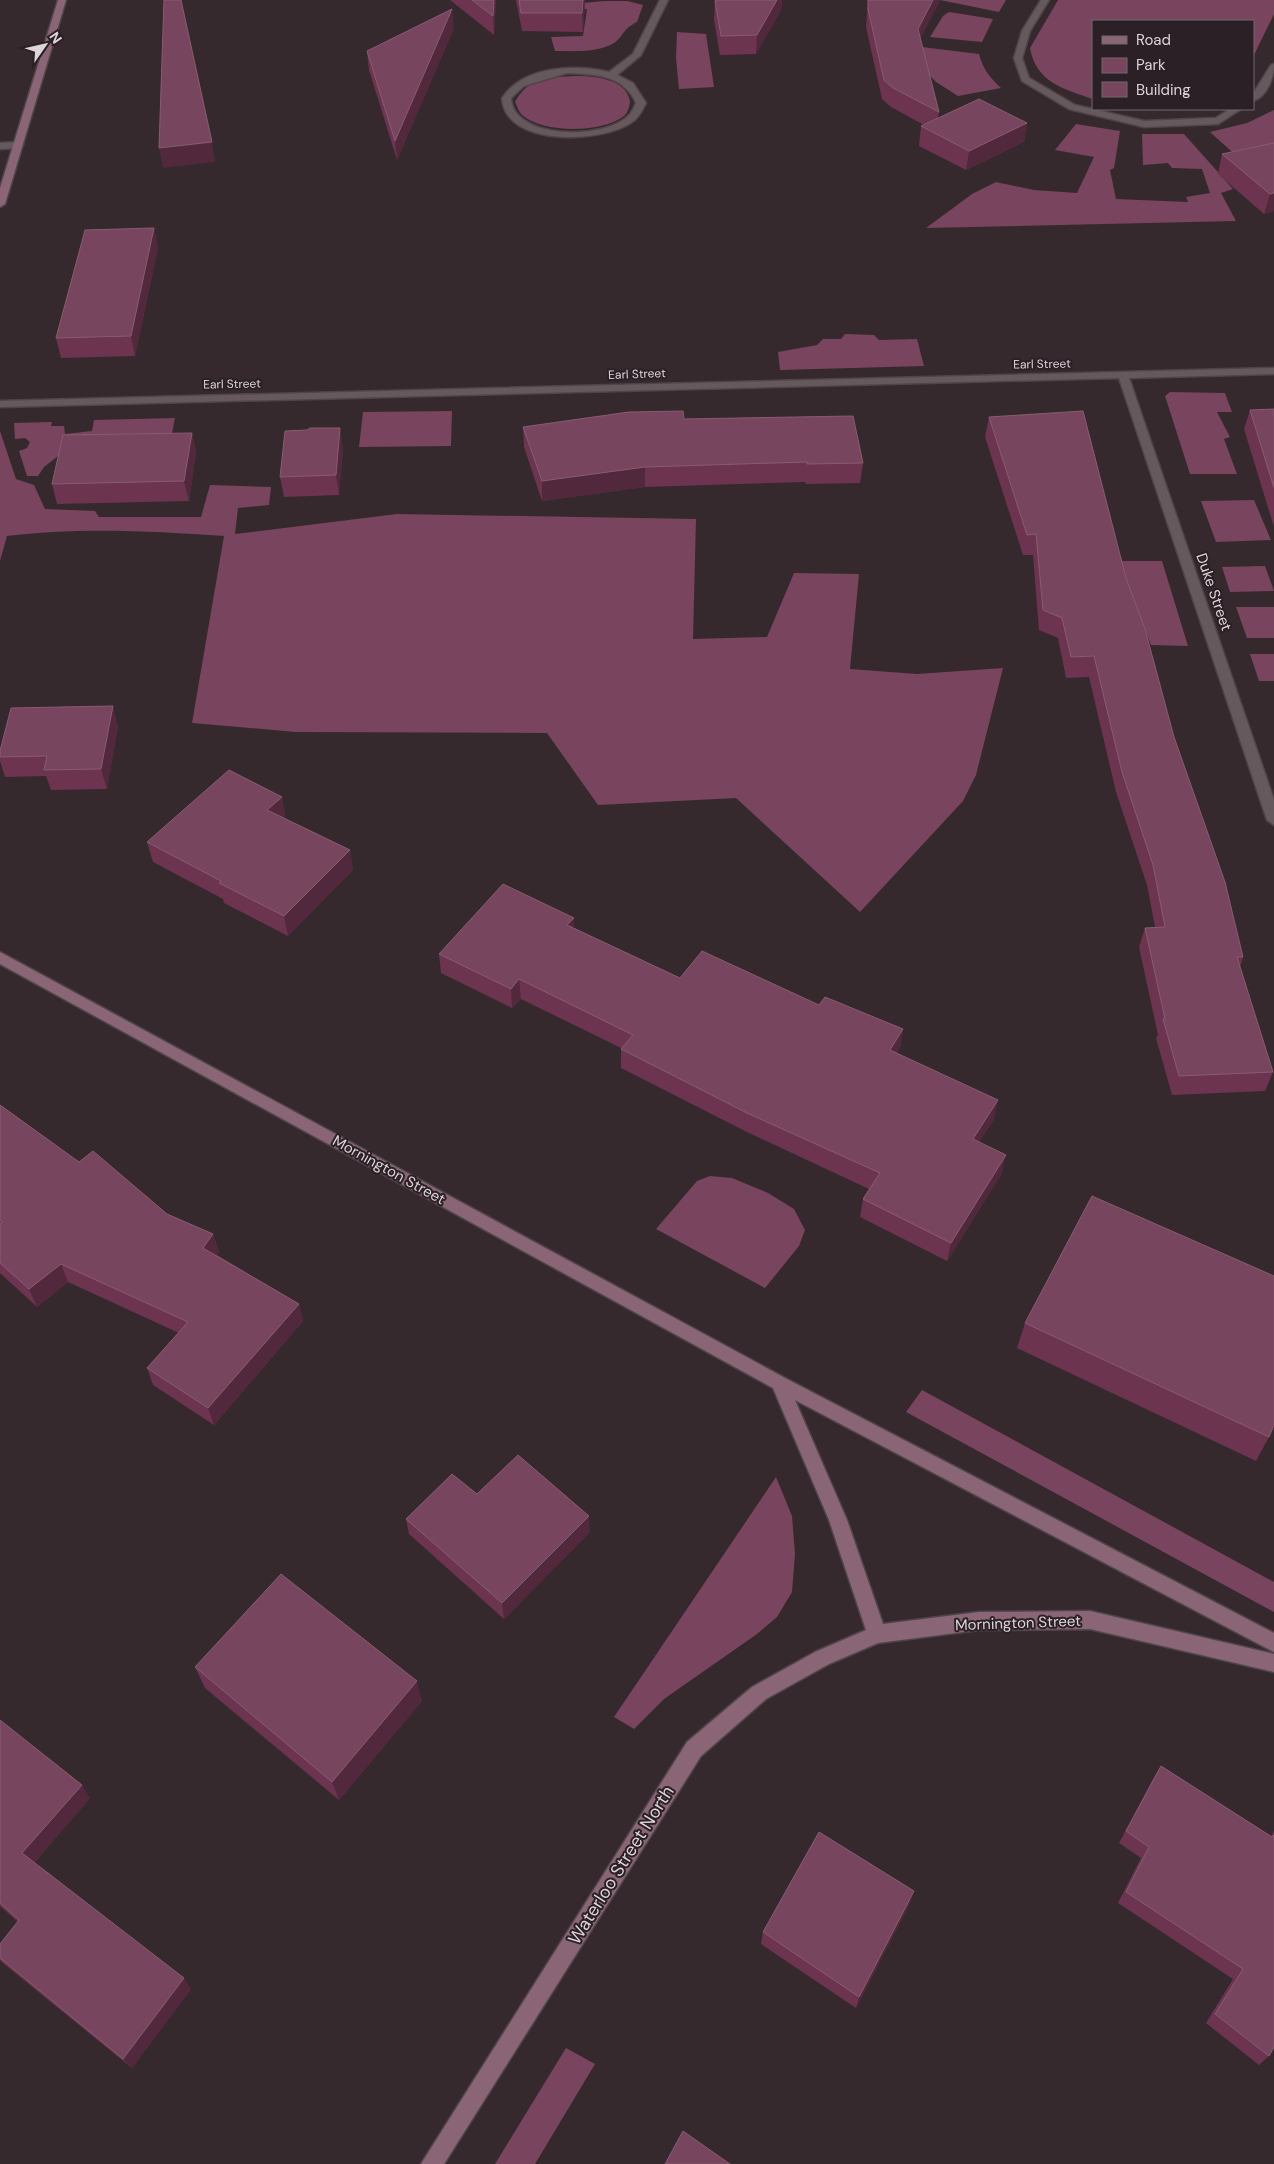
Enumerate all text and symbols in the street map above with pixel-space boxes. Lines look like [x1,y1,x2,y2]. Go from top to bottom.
north arrow [20,20,70,70]
legend [1092,20,1254,110]
text: N [45,28,66,47]
text: Road [1136,30,1171,50]
text: Park [1136,55,1166,75]
text: Building [1136,80,1191,100]
street label: Earl Street [1013,355,1071,373]
street label: Earl Street [608,365,666,383]
street label: Earl Street [203,375,261,393]
street label: Duke Street [1191,550,1237,634]
street label: Mornington Street [329,1131,449,1209]
street label: Mornington Street [955,1611,1081,1635]
street label: Waterloo Street North [562,1781,680,1949]

